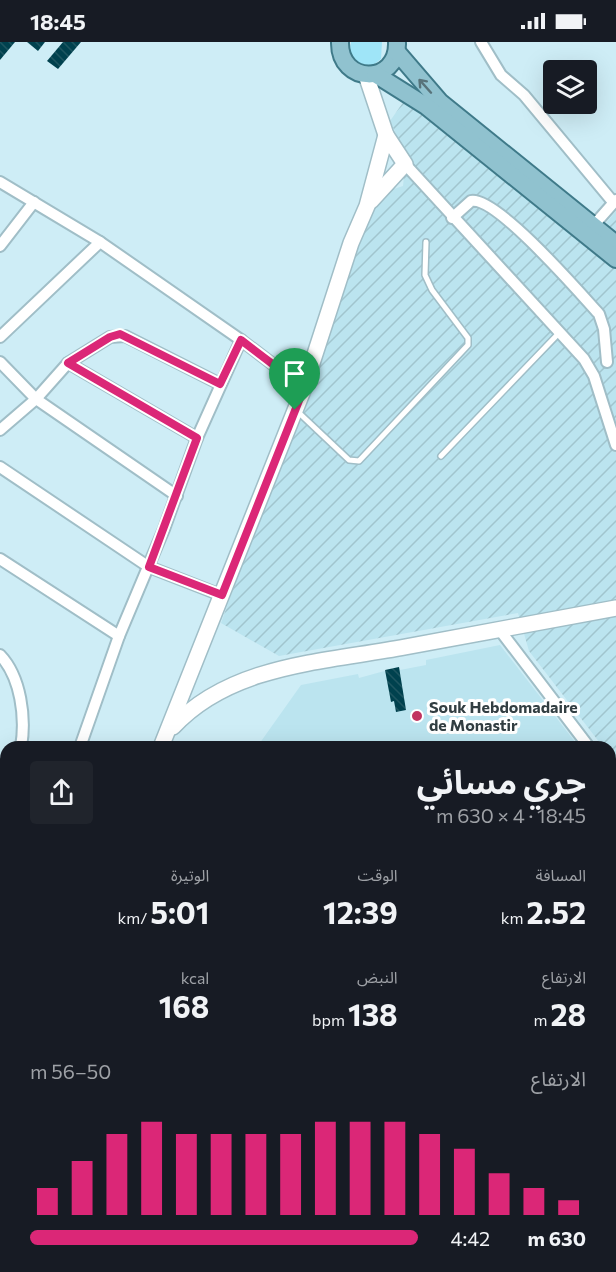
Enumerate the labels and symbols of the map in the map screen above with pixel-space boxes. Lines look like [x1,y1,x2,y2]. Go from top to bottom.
one-way arrow [418,79,432,94]
pin [269,348,320,410]
place label: Souk Hebdomadaire de Monastir [429,697,578,734]
marker: Souk Hebdomadaire de Monastir [410,709,424,723]

